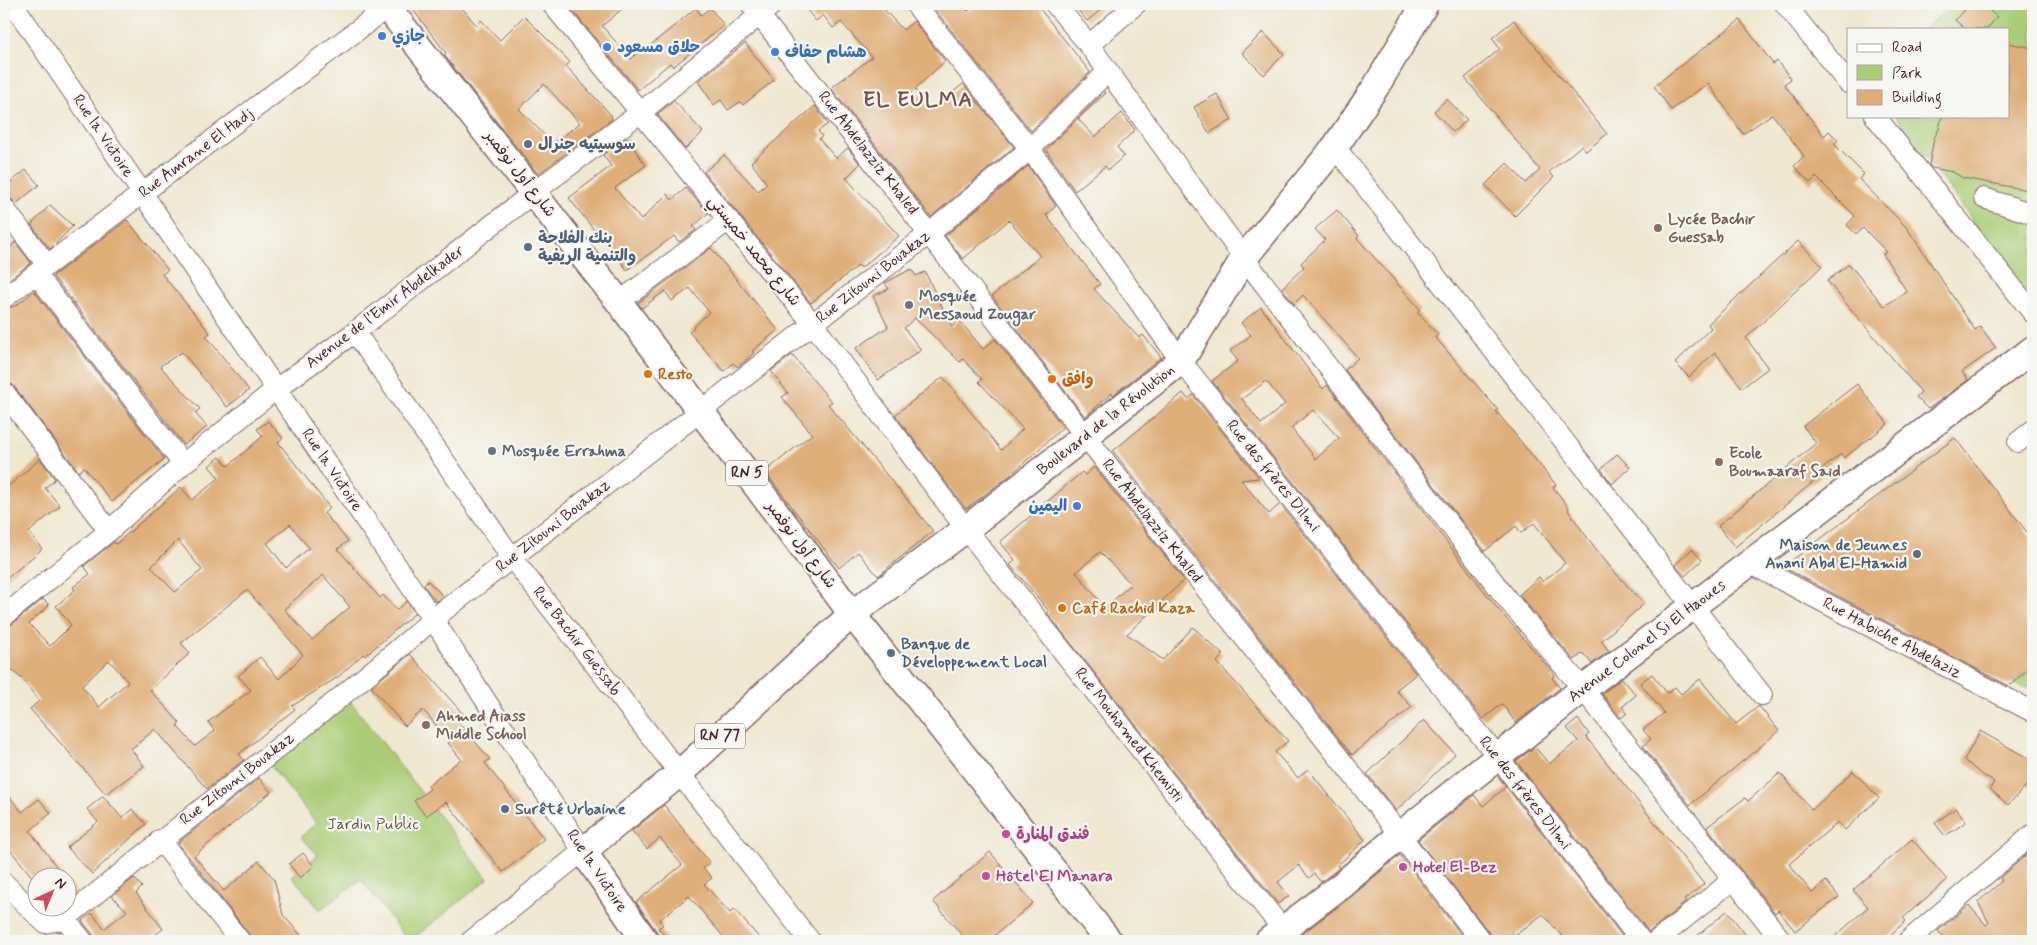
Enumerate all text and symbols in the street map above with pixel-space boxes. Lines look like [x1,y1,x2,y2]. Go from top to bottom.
place label: جازي [392,26,425,48]
legend [1847,28,2010,118]
marker: جازي [376,30,388,42]
place label: حلاق مسعود [617,37,700,58]
text: Road [1892,38,1922,58]
marker: حلاق مسعود [601,41,613,53]
place label: هشام حفاف [785,42,867,64]
marker: هشام حفاف [769,46,781,58]
text: Park [1892,64,1922,84]
district label: EL EULMA [863,86,973,114]
street label: Rue Abdelazziz Khaled [813,87,923,219]
text: Building [1892,88,1942,109]
street label: Rue la Victoire [67,90,139,182]
street label: Rue Amrane El Hadj [134,103,258,203]
street label: شارع أول نوفمبر [478,125,560,222]
place label: سوسيتيه جنرال [538,134,636,155]
marker: سوسيتيه جنرال [522,138,534,150]
street label: شارع محمد خميستي [700,191,805,313]
place label: Lycée Bachir Guessab [1668,209,1755,248]
marker: Lycée Bachir Guessab [1652,222,1664,234]
street label: Rue Zitouni Bouakaz [811,225,935,328]
place label: بنك الفلاحة والتنمية الريفية [538,228,636,267]
street label: Avenue de l'Emir Abdelkader [302,240,469,374]
marker: بنك الفلاحة والتنمية الريفية [522,241,534,253]
place label: Mosquée Messaoud Zougar [919,286,1036,327]
marker: Mosquée Messaoud Zougar [903,299,915,311]
street label: Boulevard de la Révolution [1033,360,1179,480]
place label: Resto [658,364,693,385]
marker: Resto [642,368,654,380]
place label: وافق [1062,369,1094,390]
marker: وافق [1046,373,1058,385]
street label: Rue des frères Dilmi [1221,416,1325,537]
street label: Rue la Victoire [296,424,368,516]
place label: Mosquée Errahma [502,441,626,462]
place label: Ecole Boumaaraf Said [1729,443,1841,482]
marker: Mosquée Errahma [486,445,498,457]
street label: Rue Abdelazziz Khaled [1097,455,1207,587]
marker: Ecole Boumaaraf Said [1713,456,1725,468]
road number: RN 5 [726,460,768,486]
street label: Rue Zitouni Bouakaz [491,474,615,577]
street label: شارع أول نوفمبر [760,495,841,593]
place label: اليمين [1029,496,1067,517]
marker: اليمين [1071,500,1083,512]
place label: Maison de Jeunes Anani Abd El-Hamid [1765,535,1908,574]
marker: Maison de Jeunes Anani Abd El-Hamid [1911,548,1923,560]
street label: Avenue Colonel Si El Haoues [1564,575,1730,707]
street label: Rue Bachir Guessab [528,582,626,700]
street label: Rue Habiche Abdelaziz [1819,593,1965,684]
place label: Café Rachid Kaza [1072,598,1195,619]
marker: Café Rachid Kaza [1056,602,1068,614]
place label: Banque de Développement Local [901,634,1047,673]
marker: Banque de Développement Local [885,647,897,659]
street label: Rue Mouhamed Khemisti [1070,663,1188,807]
place label: Ahmed Aiass Middle School [436,706,527,745]
marker: Ahmed Aiass Middle School [420,719,432,731]
road number: RN 77 [695,724,745,748]
street label: Rue Zitouni Bouakaz [175,727,299,830]
street label: Rue des frères Dilmi [1474,732,1576,854]
place label: Surêté Urbaine [515,799,626,820]
marker: Surêté Urbaine [499,803,511,815]
park label: Jardin Public [327,814,419,835]
place label: فندق المنارة [1016,824,1090,845]
street label: Rue la Victoire [561,825,633,917]
marker: فندق المنارة [1000,828,1012,840]
place label: Hotel El-Bez [1413,857,1497,878]
marker: Hotel El-Bez [1397,861,1409,873]
place label: Hôtel El Manara [996,866,1113,887]
north arrow [28,868,78,918]
marker: Hôtel El Manara [980,870,992,882]
text: N [51,874,70,893]

